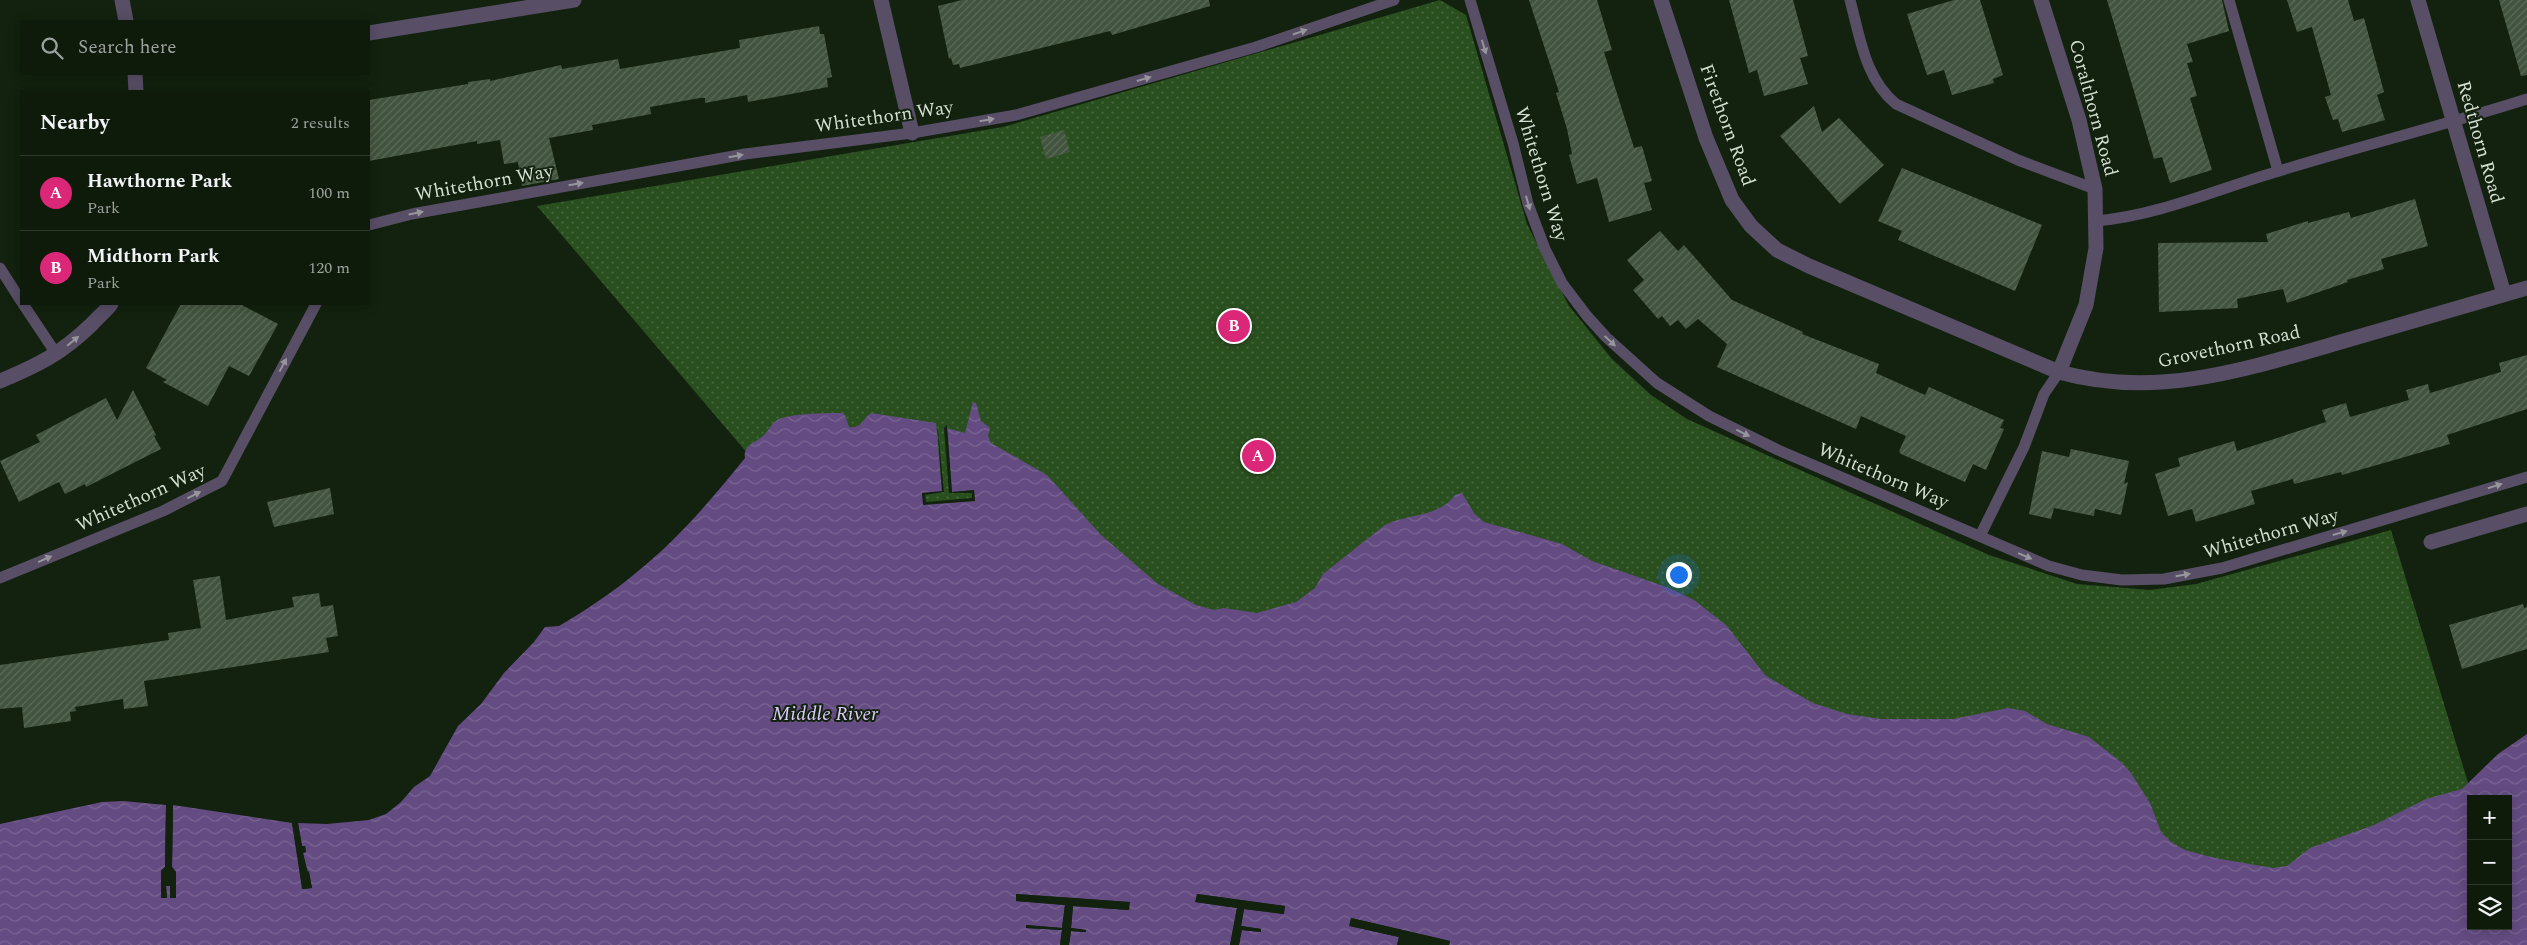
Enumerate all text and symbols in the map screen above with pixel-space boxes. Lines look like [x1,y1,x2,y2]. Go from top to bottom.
search box [20,20,370,75]
one-way arrow [1292,28,1307,35]
text: Search here [78,33,177,62]
icon: search [38,34,66,62]
street label: Coralthorn Road [2061,36,2125,180]
one-way arrow [1480,39,1488,54]
street label: Firethorn Road [1691,60,1763,190]
one-way arrow [1137,75,1152,83]
street label: Redthorn Road [2449,77,2511,207]
street label: Whitethorn Way [813,93,956,141]
street label: Whitethorn Way [1507,103,1576,246]
text: Nearby [40,107,110,139]
text: 2 results [291,111,350,135]
one-way arrow [979,115,995,123]
one-way arrow [728,151,744,159]
street label: Whitethorn Way [413,156,556,209]
text: Hawthorne Park [87,167,232,196]
one-way arrow [568,180,584,188]
text: A [50,181,62,205]
text: 100 m [308,181,350,205]
text: Park [87,196,120,220]
one-way arrow [1525,196,1533,211]
one-way arrow [408,209,424,217]
text: Midthorn Park [87,242,219,271]
text: B [50,256,62,280]
text: 120 m [308,256,350,280]
text: Park [87,271,120,295]
pin: B [1218,307,1250,345]
street label: Grovethorn Road [2155,318,2303,376]
one-way arrow [1604,335,1616,347]
one-way arrow [66,336,79,347]
one-way arrow [279,358,287,372]
one-way arrow [1736,429,1750,437]
street label: Whitethorn Way [1813,435,1954,517]
pin: A [1242,437,1274,475]
street label: Whitethorn Way [71,456,211,540]
one-way arrow [2488,482,2503,490]
one-way arrow [187,491,201,499]
street label: Whitethorn Way [2200,501,2343,567]
one-way arrow [2333,529,2348,537]
one-way arrow [2018,552,2032,560]
one-way arrow [38,555,52,563]
your location [1666,562,1692,588]
one-way arrow [2176,571,2192,579]
water label: Middle River [772,699,879,729]
map controls [2467,795,2512,930]
button: + [2467,795,2512,840]
button: − [2467,840,2512,885]
button: layers [2467,885,2512,930]

